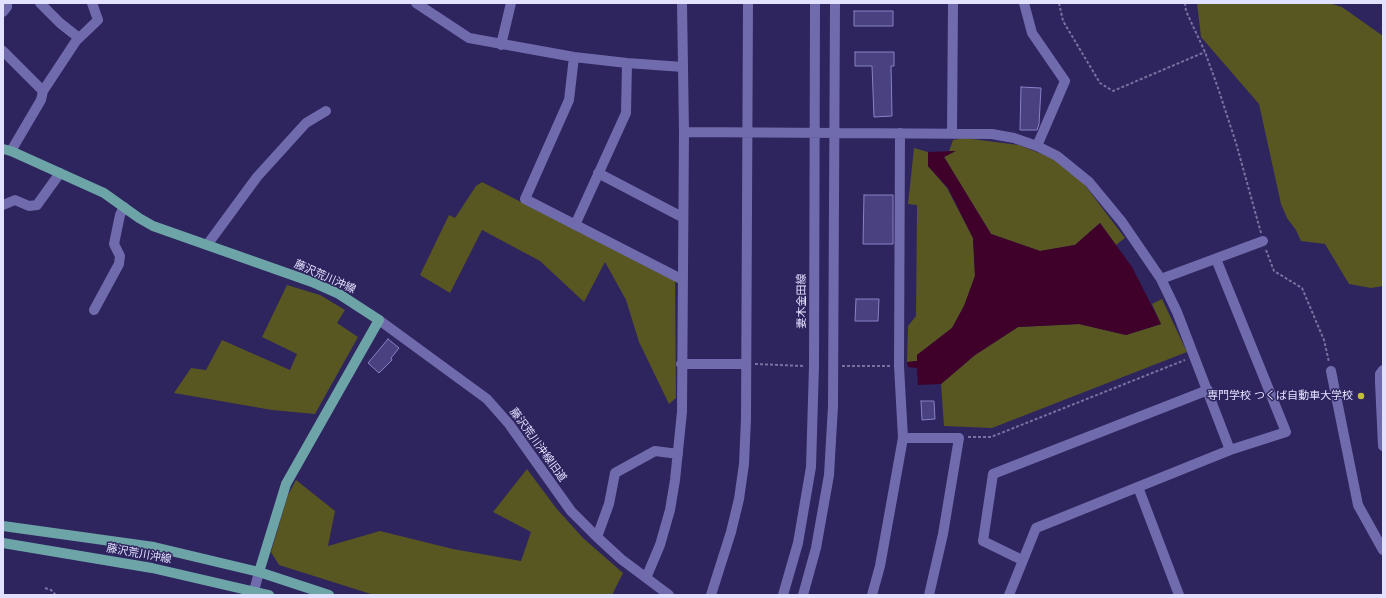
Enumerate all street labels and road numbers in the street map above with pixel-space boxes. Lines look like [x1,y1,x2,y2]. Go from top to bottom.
street label: 藤沢荒川沖線 [292,258,358,296]
street label: 妻木金田線 [795,274,809,328]
street label: 藤沢荒川沖線旧道 [507,406,569,484]
street label: 藤沢荒川沖線 [105,542,173,566]

